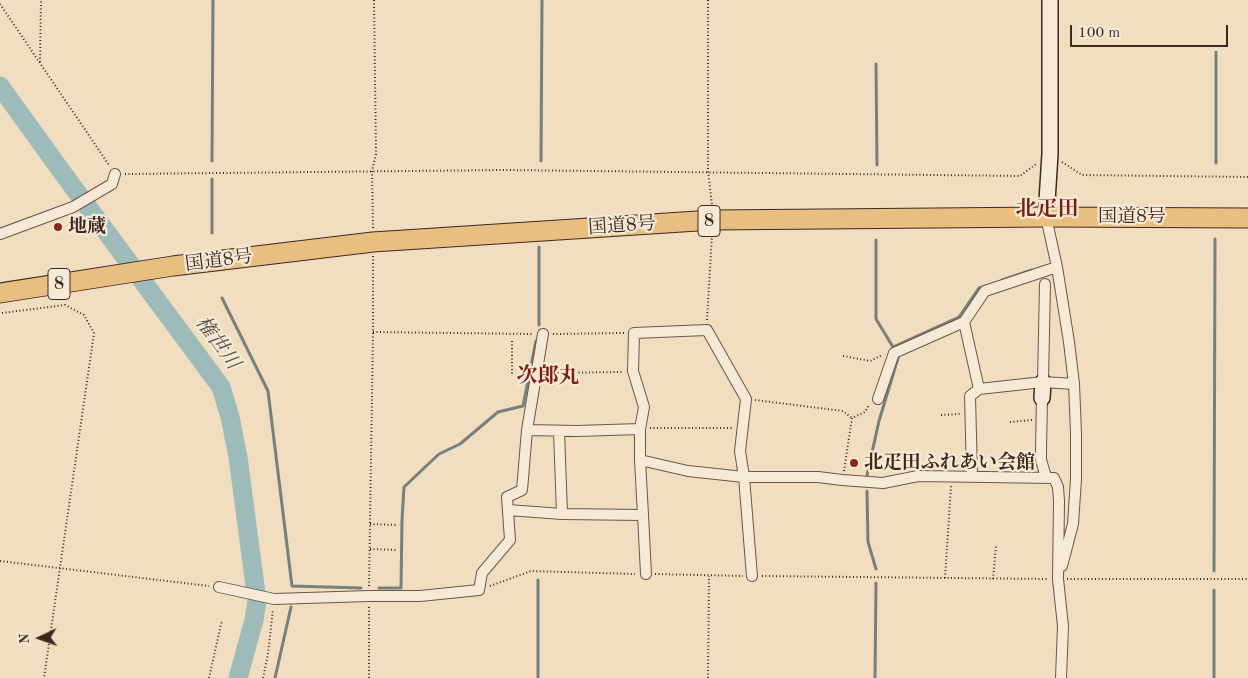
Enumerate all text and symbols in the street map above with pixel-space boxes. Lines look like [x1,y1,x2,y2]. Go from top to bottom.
scale bar [1073,15,1230,47]
text: 100 m [1078,26,1120,41]
district label: 北疋田 [1016,196,1078,222]
road number: 8 [698,206,720,237]
street label: 国道8号 [1098,206,1166,228]
street label: 国道8号 [587,212,657,240]
place label: 地蔵 [68,216,106,238]
marker: 地蔵 [52,221,64,233]
street label: 国道8号 [184,246,254,276]
road number: 8 [48,268,70,300]
water label: 権世川 [190,312,244,374]
district label: 次郎丸 [517,363,579,389]
place label: 北疋田ふれあい会館 [864,452,1035,474]
marker: 北疋田ふれあい会館 [848,457,860,469]
north arrow [15,613,65,663]
text: N [18,633,32,645]

